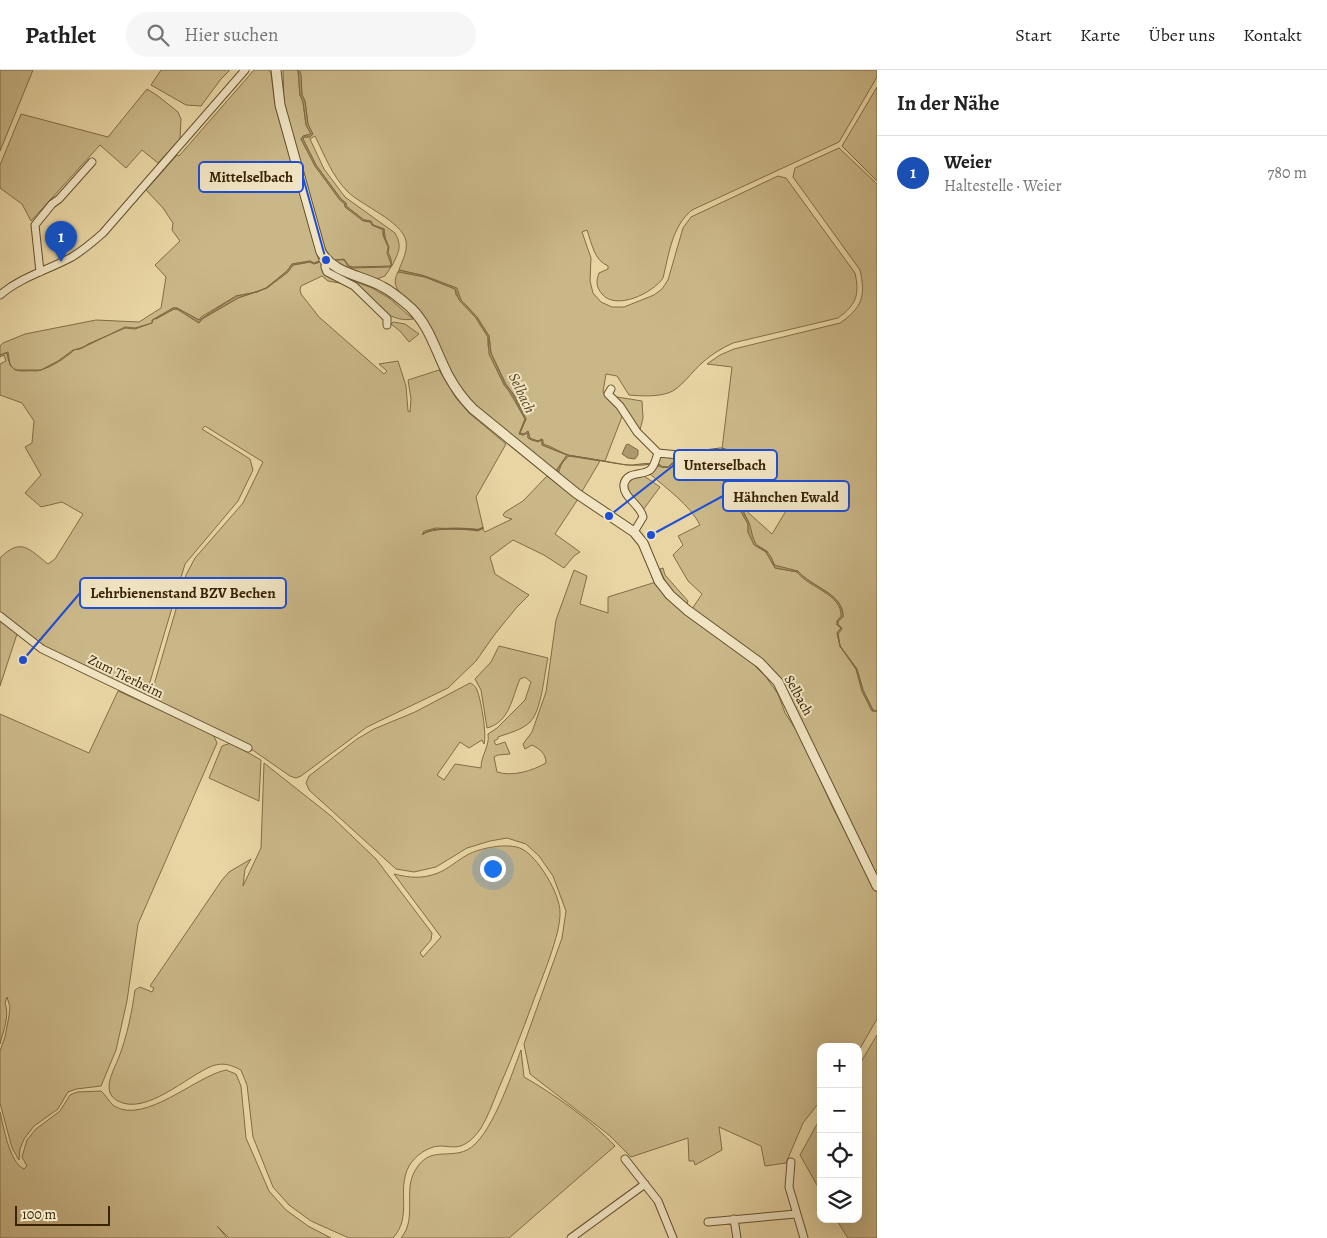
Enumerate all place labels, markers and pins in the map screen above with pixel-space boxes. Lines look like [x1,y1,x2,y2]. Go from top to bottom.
callout: Mittelselbach [199,162,303,192]
pin: 1 [45,221,77,262]
callout: Unterselbach [674,450,777,480]
callout: Hähnchen Ewald [723,481,849,511]
callout: Lehrbienenstand BZV Bechen [80,578,286,608]

